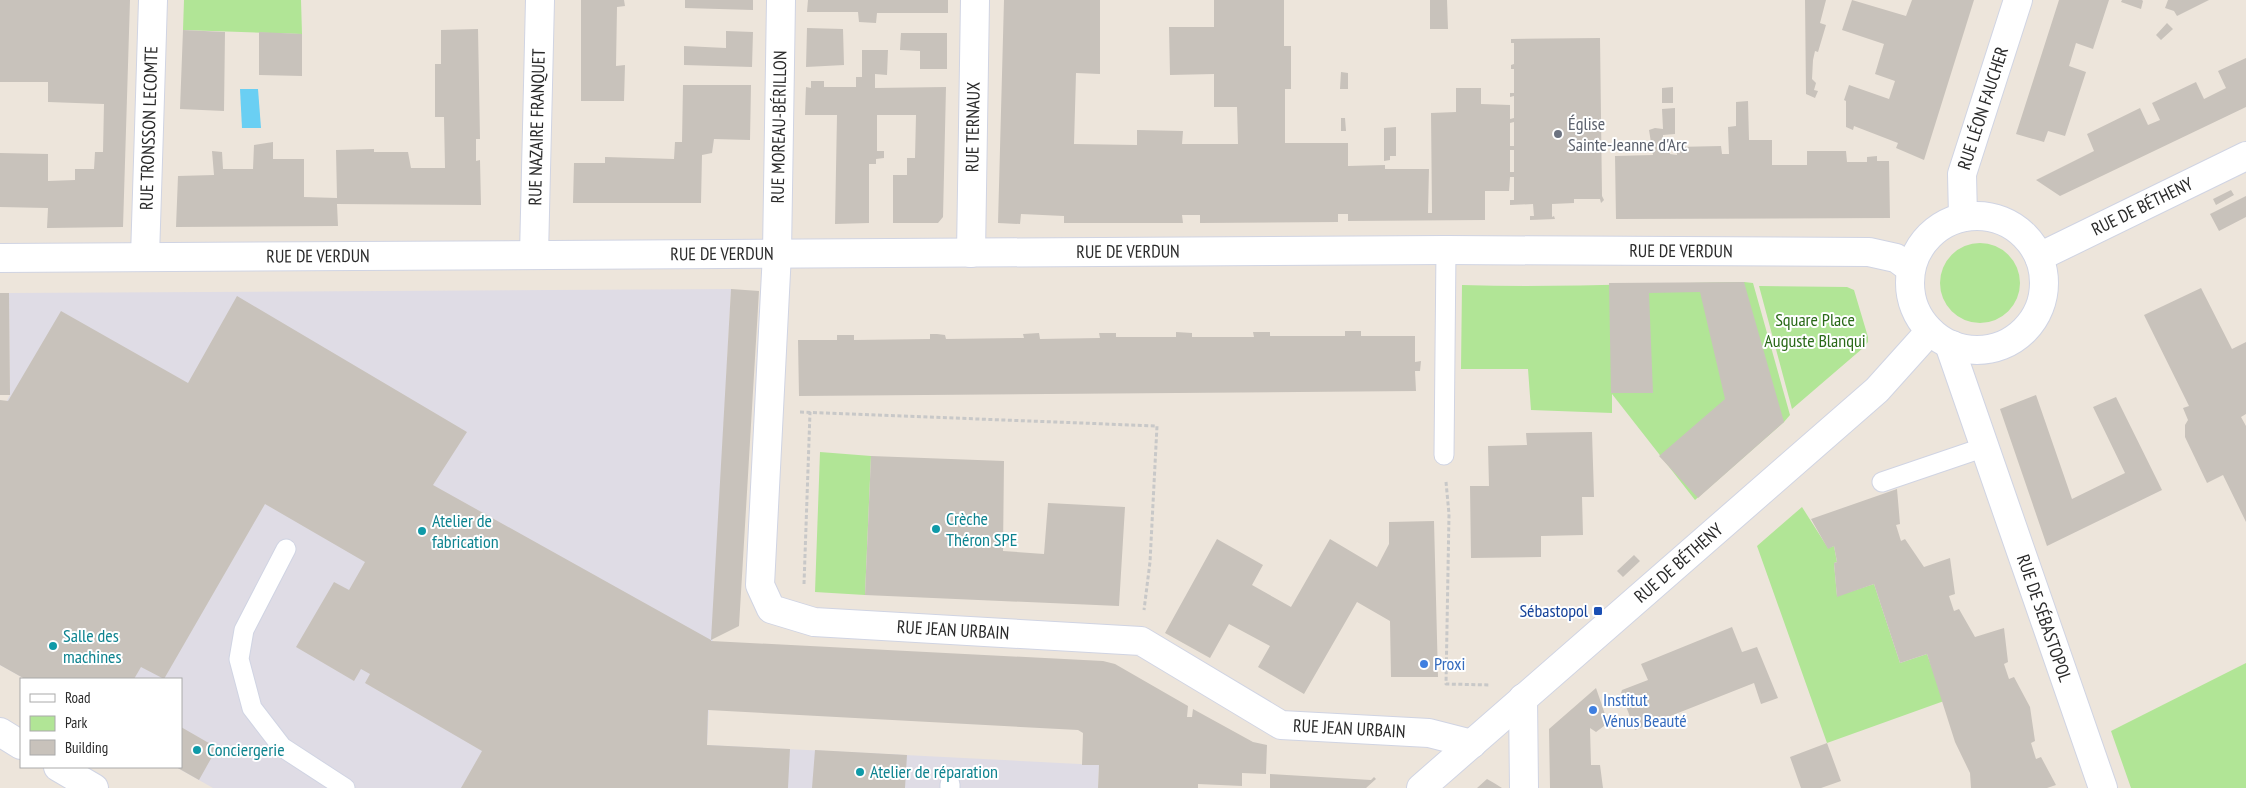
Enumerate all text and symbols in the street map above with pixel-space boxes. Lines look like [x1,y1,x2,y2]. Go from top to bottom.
street label: RUE LÉON FAUCHER [1952,43,2013,173]
street label: RUE TRONSSON LECOMTE [134,46,163,210]
street label: RUE NAZAIRE FRANQUET [523,48,550,206]
street label: RUE MOREAU-BÉRILLON [766,50,791,204]
street label: RUE TERNAUX [960,82,985,172]
place label: Église Sainte-Jeanne d'Arc [1568,112,1688,156]
marker: Église Sainte-Jeanne d'Arc [1552,128,1564,140]
street label: RUE DE BÉTHENY [2088,171,2197,241]
street label: RUE DE VERDUN [1076,239,1180,263]
street label: RUE DE VERDUN [1629,239,1733,262]
street label: RUE DE VERDUN [670,242,774,265]
street label: RUE DE VERDUN [266,244,370,268]
park label: Square Place Auguste Blanqui [1764,308,1866,352]
place label: Crèche Théron SPE [946,507,1017,551]
place label: Atelier de fabrication [432,509,499,553]
street label: RUE DE BÉTHENY [1629,517,1728,608]
marker: Crèche Théron SPE [930,523,942,535]
marker: Atelier de fabrication [416,525,428,537]
street label: RUE DE SÉBASTOPOL [2012,551,2077,685]
place label: Sébastopol [1519,599,1589,622]
marker: Sébastopol [1592,605,1604,617]
street label: RUE JEAN URBAIN [896,615,1010,644]
place label: Salle des machines [63,624,122,668]
marker: Salle des machines [47,640,59,652]
place label: Proxi [1434,652,1465,675]
marker: Proxi [1418,658,1430,670]
legend [20,678,182,768]
text: Road [65,688,91,707]
place label: Institut Vénus Beauté [1602,688,1687,732]
marker: Institut Vénus Beauté [1587,704,1599,716]
text: Park [65,713,87,732]
street label: RUE JEAN URBAIN [1292,714,1406,743]
text: Building [65,738,108,757]
place label: Conciergerie [207,738,285,761]
marker: Conciergerie [191,744,203,756]
place label: Atelier de réparation [870,760,998,783]
marker: Atelier de réparation [854,766,866,778]

